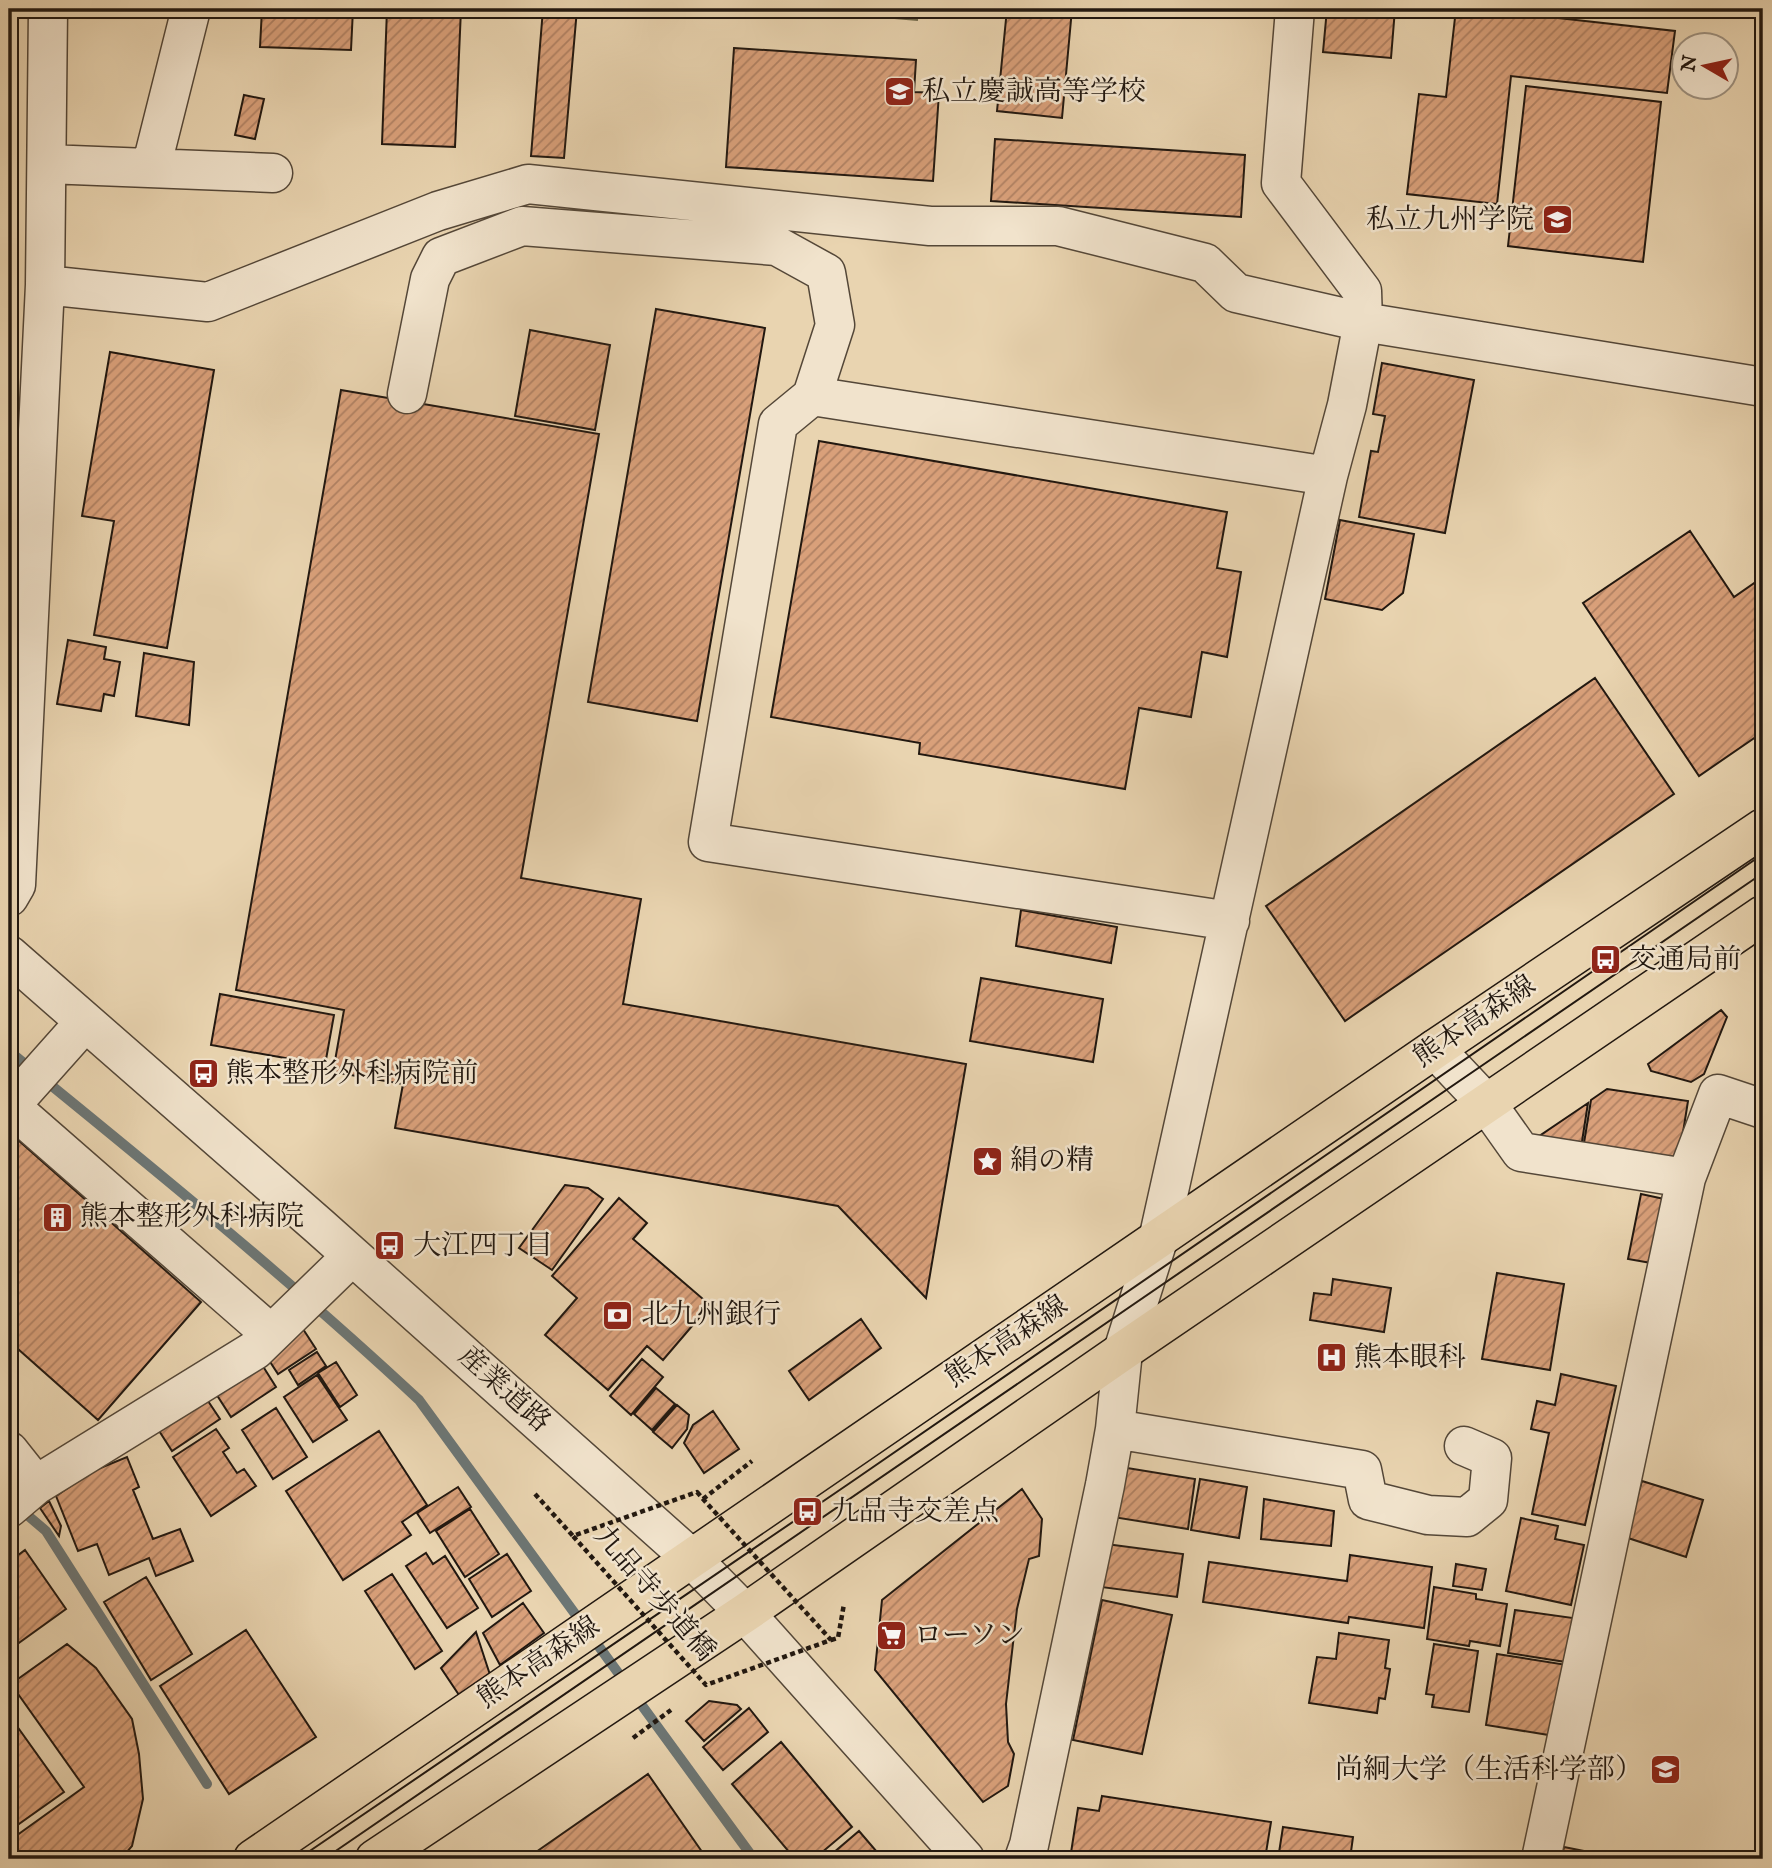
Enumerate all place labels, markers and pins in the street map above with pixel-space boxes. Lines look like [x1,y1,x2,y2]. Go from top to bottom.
school or university icon: 私立慶誠高等学校 [882,75,916,109]
place label: 私立慶誠高等学校 [922,75,1146,110]
place label: 私立九州学院 [1366,203,1534,238]
school or university icon: 私立九州学院 [1540,203,1574,237]
bus stop icon: 交通局前 [1589,943,1623,977]
place label: 交通局前 [1629,943,1741,978]
bus stop icon: 熊本整形外科病院前 [186,1057,220,1091]
place label: 熊本整形外科病院前 [226,1057,478,1092]
place icon: 絹の精 [970,1144,1004,1178]
place label: 絹の精 [1010,1144,1094,1179]
building icon: 熊本整形外科病院 [40,1200,74,1234]
place label: 熊本整形外科病院 [80,1200,304,1235]
bus stop icon: 大江四丁目 [373,1229,407,1263]
place label: 大江四丁目 [413,1229,553,1264]
bank icon: 北九州銀行 [601,1298,635,1332]
place label: 北九州銀行 [641,1298,781,1333]
hospital icon: 熊本眼科 [1314,1341,1348,1375]
place label: 熊本眼科 [1354,1341,1466,1376]
bus stop icon: 九品寺交差点 [791,1495,825,1529]
place label: 九品寺交差点 [831,1495,999,1530]
supermarket icon: ローソン [874,1619,908,1653]
place label: ローソン [914,1619,1025,1654]
place label: 尚絅大学（生活科学部） [1335,1753,1643,1788]
school or university icon: 尚絅大学（生活科学部） [1649,1753,1683,1787]

